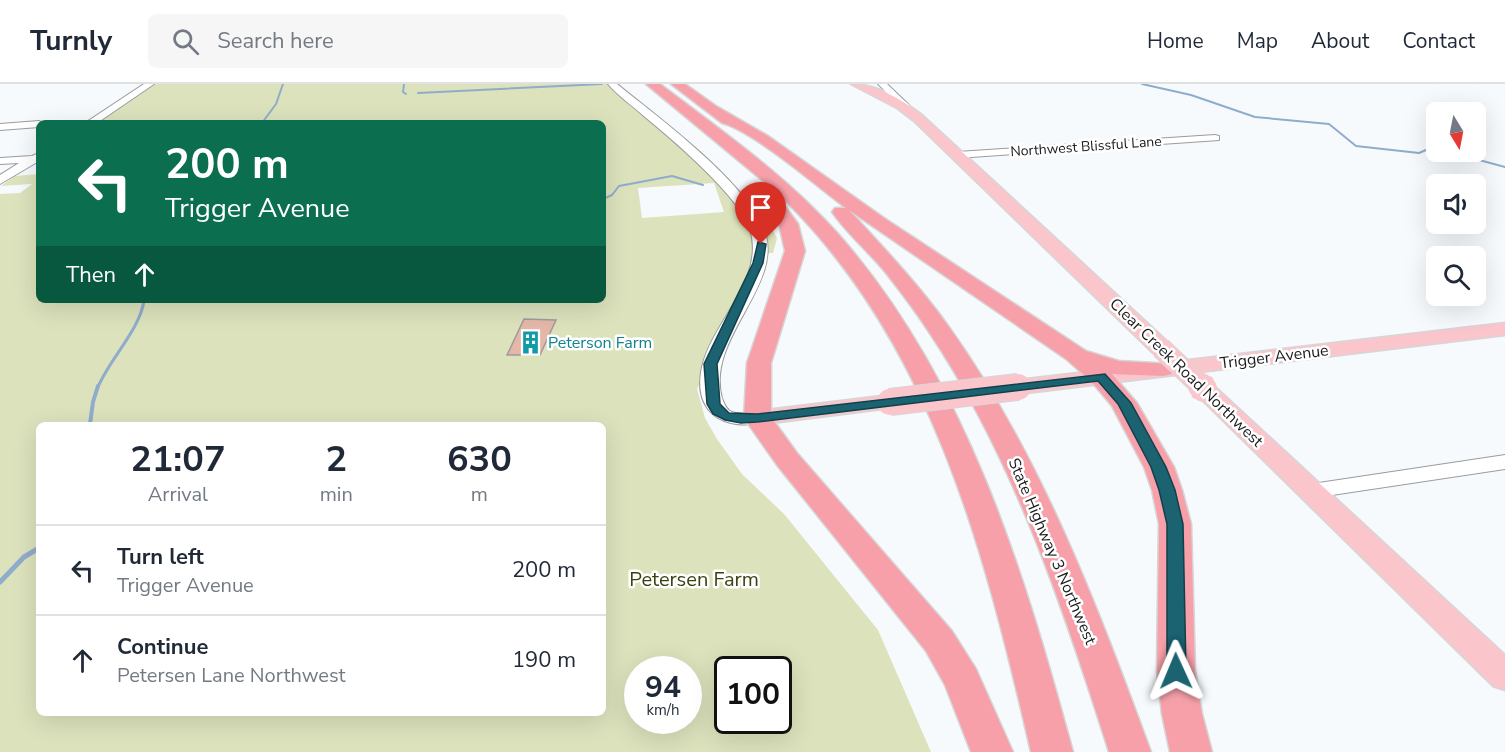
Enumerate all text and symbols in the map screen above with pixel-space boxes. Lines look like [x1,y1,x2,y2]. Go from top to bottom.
search box [148,14,568,68]
text: Turnly [30,22,112,60]
icon: search [169,25,202,58]
text: Search here [217,26,334,56]
text: Home [1147,27,1204,55]
text: Map [1237,27,1278,55]
text: About [1311,27,1369,55]
text: Contact [1402,27,1475,55]
north arrow [1426,102,1486,162]
map controls [1426,102,1486,306]
street label: Northwest Blissful Lane [1010,132,1162,161]
text: 200 m [165,136,289,193]
icon: left [66,144,144,222]
button: sound [1426,174,1486,234]
pin [735,182,786,244]
text: Trigger Avenue [165,190,350,227]
icon: arrive [744,191,777,224]
button: search [1426,246,1486,306]
icon: ahead [128,258,161,291]
text: Then [66,260,116,290]
street label: Clear Creek Road Northwest [1105,293,1268,452]
building icon: Peterson Farm [517,329,543,355]
place label: Peterson Farm [548,332,652,354]
street label: Trigger Avenue [1218,339,1330,375]
text: 21:07 [130,435,226,484]
text: 2 [325,435,347,484]
text: 630 [447,435,512,484]
street label: State Highway 3 Northwest [1003,455,1102,648]
text: Arrival [148,481,208,508]
text: min [320,481,353,508]
text: m [471,481,488,508]
text: Turn left [117,542,204,572]
icon: left [66,554,99,587]
text: 200 m [512,555,576,585]
park label: Petersen Farm [629,566,759,593]
text: Trigger Avenue [117,572,254,599]
text: Continue [117,632,208,662]
position arrow [1144,639,1208,703]
icon: ahead [66,644,99,677]
text: 190 m [512,645,576,675]
speed limit sign: 100 [714,656,792,734]
text: Petersen Lane Northwest [117,662,346,689]
text: 94 [645,667,681,708]
text: km/h [646,700,680,720]

